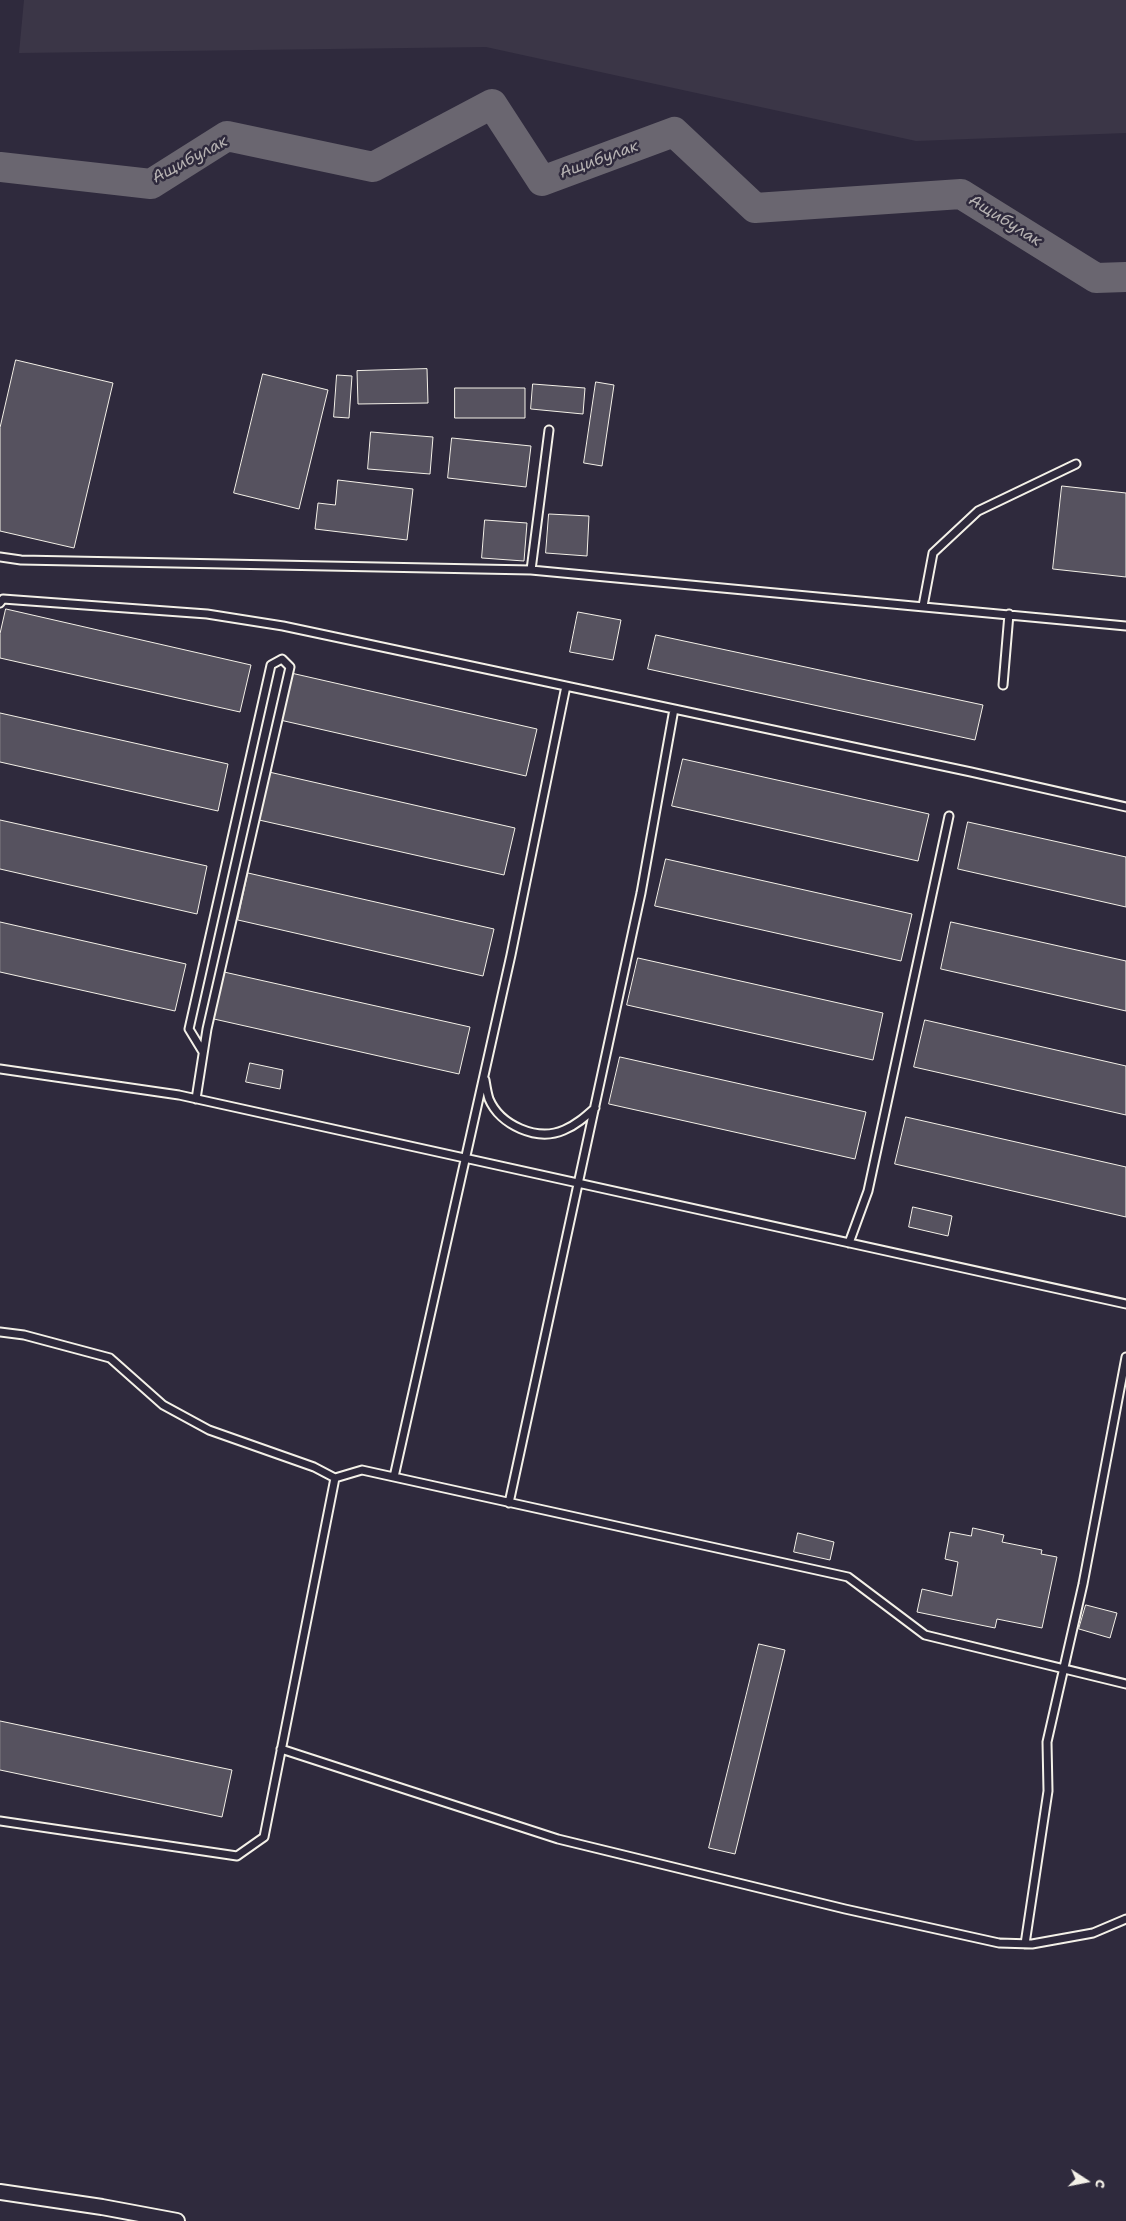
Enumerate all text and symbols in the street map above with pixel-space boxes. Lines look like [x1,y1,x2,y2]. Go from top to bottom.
water label: Ащибулак [149,132,231,188]
water label: Ащибулак [557,137,641,183]
water label: Ащибулак [965,191,1045,251]
north arrow [1061,2156,1111,2206]
text: С [1091,2178,1110,2190]

